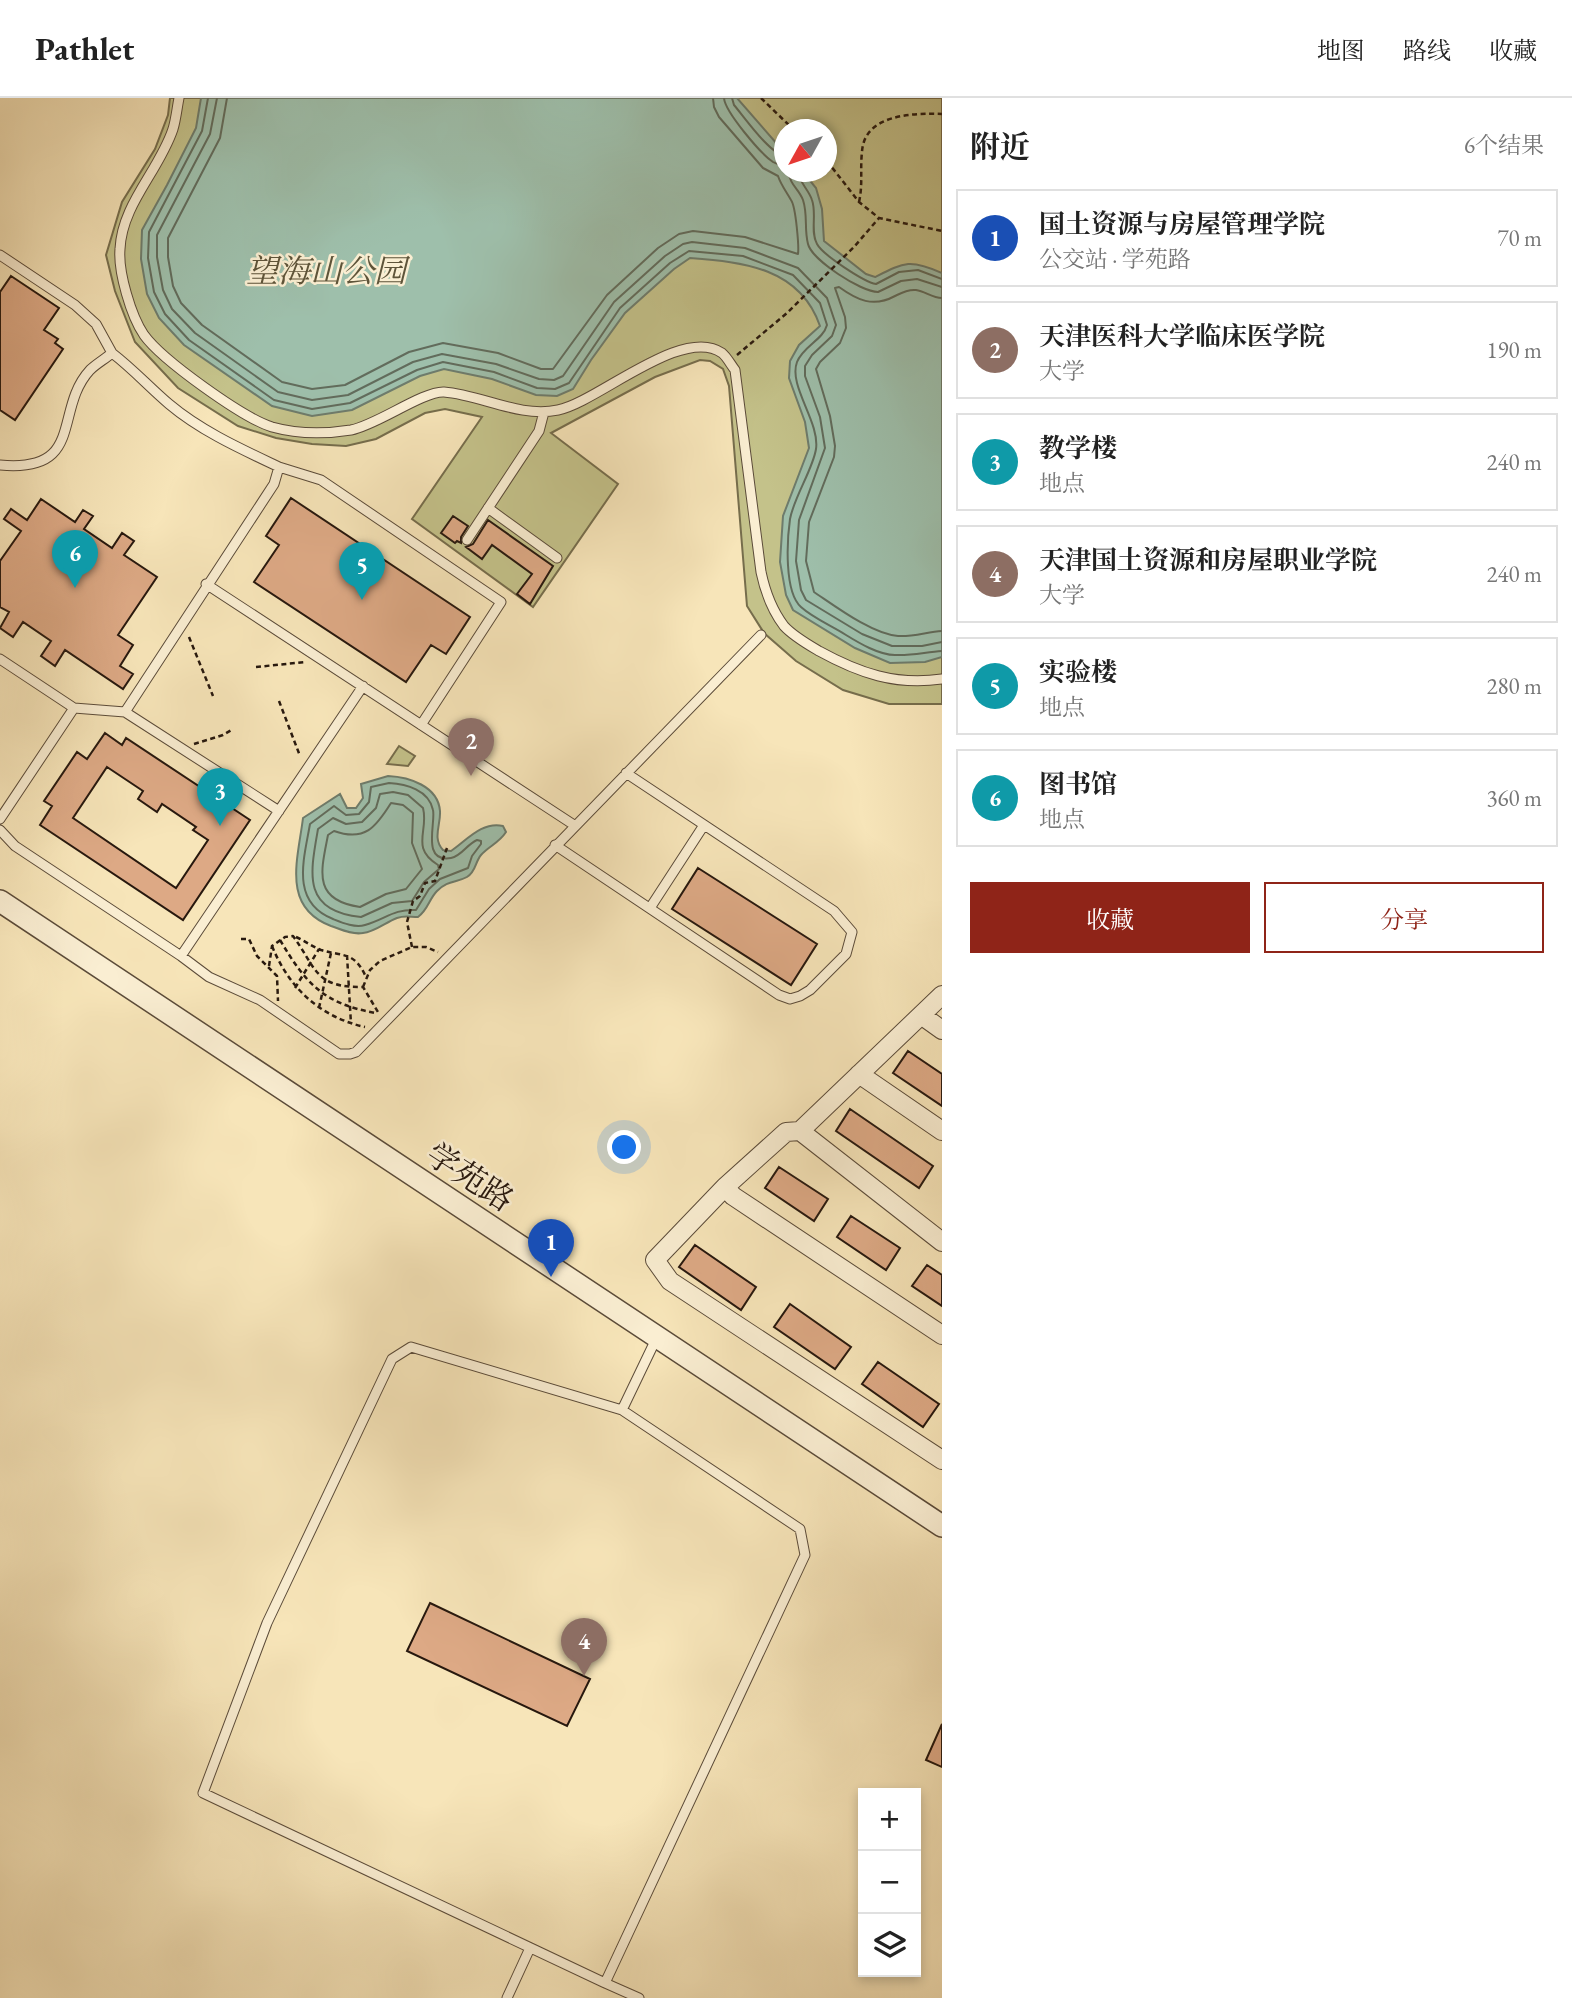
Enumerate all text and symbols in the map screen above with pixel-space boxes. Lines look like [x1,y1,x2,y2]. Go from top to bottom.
text: Pathlet [35,27,134,70]
text: 地图 [1317,35,1365,66]
text: 路线 [1403,35,1451,66]
text: 收藏 [1489,35,1537,66]
north arrow [774,119,837,182]
text: 附近 [970,127,1030,166]
text: 6个结果 [1464,130,1544,160]
text: 国土资源与房屋管理学院 [1039,207,1325,241]
text: 1 [989,223,1001,253]
text: 70 m [1497,223,1542,253]
text: 公交站 · 学苑路 [1039,244,1191,274]
park label: 望海山公园 [246,250,411,292]
text: 天津医科大学临床医学院 [1039,319,1325,353]
text: 2 [989,335,1001,365]
text: 190 m [1486,335,1542,365]
text: 大学 [1039,356,1085,386]
text: 教学楼 [1039,431,1117,465]
text: 3 [989,447,1001,477]
text: 240 m [1486,447,1542,477]
text: 地点 [1039,468,1085,498]
pin: 6 [52,530,98,588]
pin: 5 [339,542,385,600]
text: 天津国土资源和房屋职业学院 [1039,543,1377,577]
text: 4 [989,559,1001,589]
text: 240 m [1486,559,1542,589]
text: 大学 [1039,580,1085,610]
text: 实验楼 [1039,655,1117,689]
text: 5 [989,671,1001,701]
text: 280 m [1486,671,1542,701]
text: 地点 [1039,692,1085,722]
pin: 2 [448,718,494,776]
text: 图书馆 [1039,767,1117,801]
pin: 3 [197,768,243,826]
text: 6 [989,783,1001,813]
text: 360 m [1486,783,1542,813]
text: 地点 [1039,804,1085,834]
button: 收藏 [970,882,1250,953]
button: 分享 [1264,882,1544,953]
your location [607,1130,641,1164]
street label: 学苑路 [418,1133,522,1221]
pin: 1 [528,1219,574,1277]
pin: 4 [561,1618,607,1676]
map controls [858,1788,921,1977]
button: + [858,1788,921,1851]
button: − [858,1851,921,1914]
button: layers [858,1914,921,1977]

